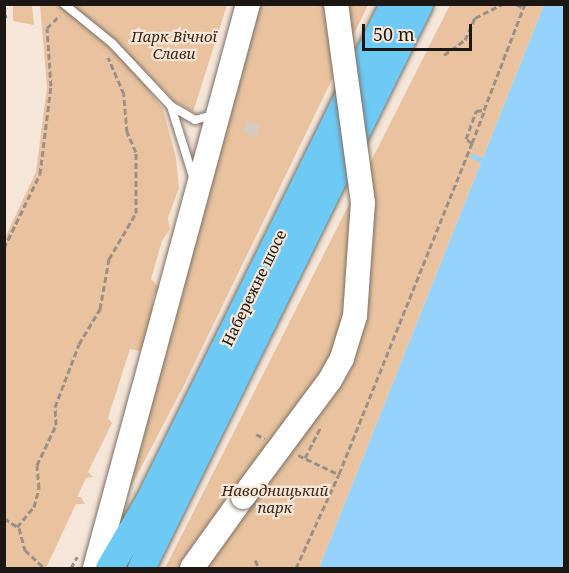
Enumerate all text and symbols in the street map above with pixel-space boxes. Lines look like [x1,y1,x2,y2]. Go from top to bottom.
scale bar [365,12,474,50]
text: 50 m [373,22,415,46]
park label: Парк Вічної Слави [131,27,217,62]
street label: Набережне шосе [218,227,290,349]
park label: Наводницький парк [222,481,328,516]

